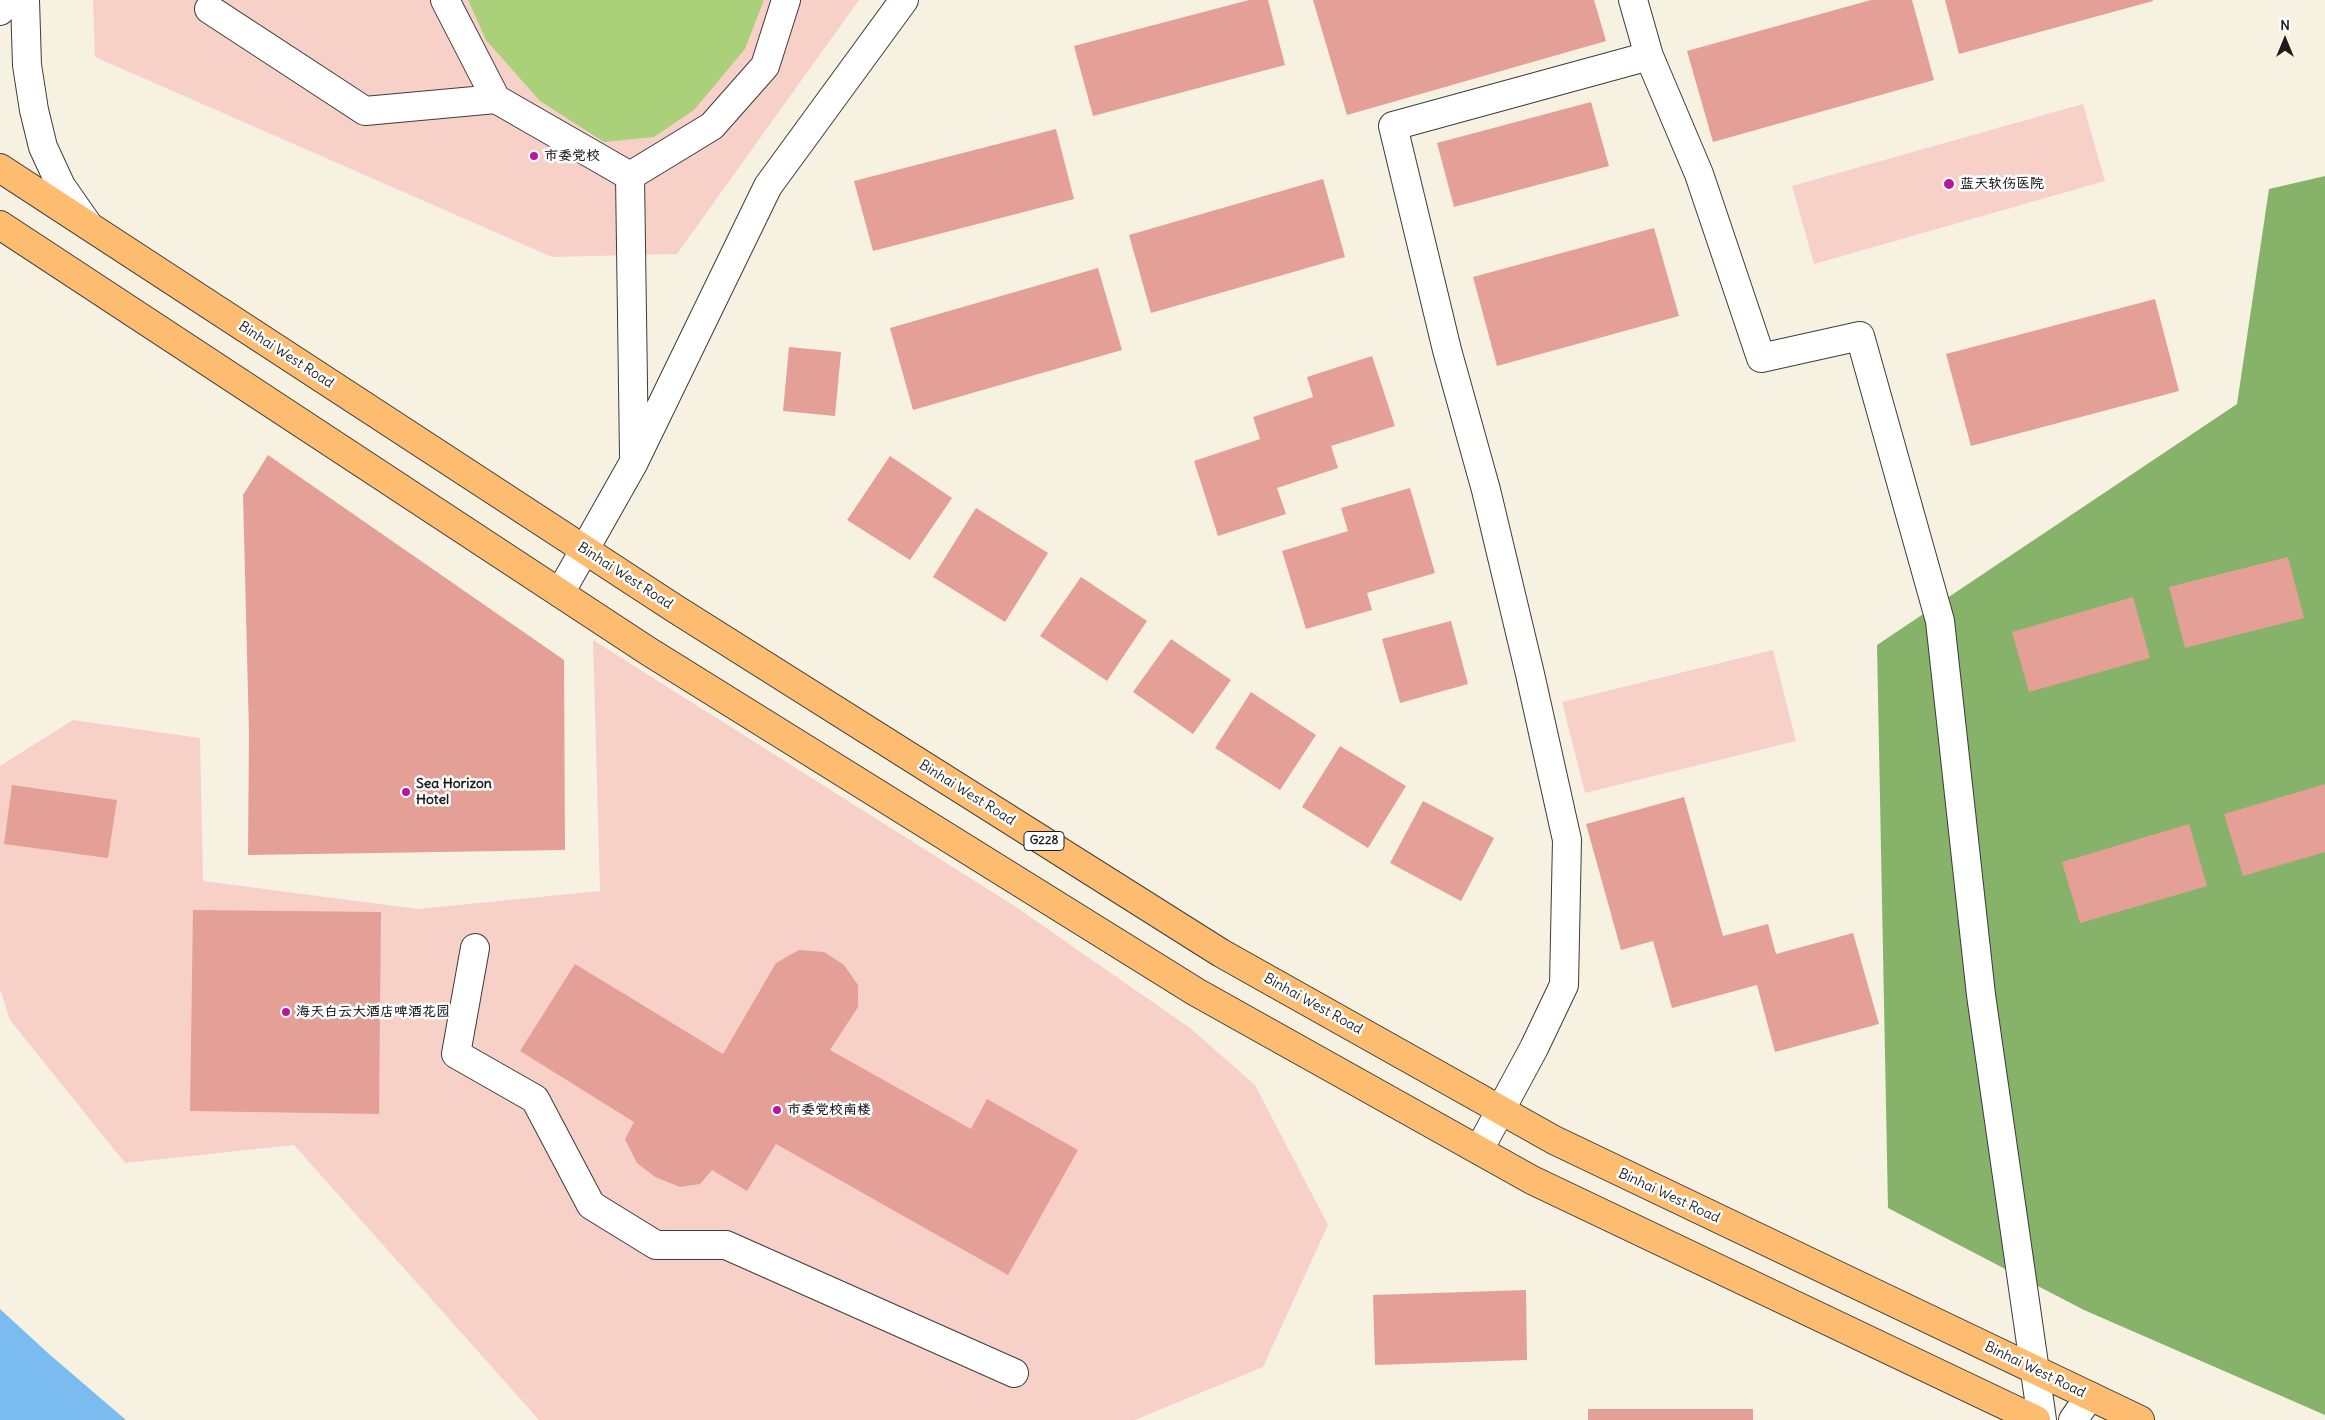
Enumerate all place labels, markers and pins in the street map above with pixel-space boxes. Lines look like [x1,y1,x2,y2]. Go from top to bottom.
place label: 市委党校 [544,148,600,164]
marker: 市委党校 [528,150,540,162]
place label: 蓝天软伤医院 [1960,176,2044,192]
marker: 蓝天软伤医院 [1942,177,1956,191]
place label: Sea Horizon Hotel [416,776,492,809]
marker: Sea Horizon Hotel [400,786,412,798]
place label: 海天白云大酒店啤酒花园 [296,1004,450,1020]
marker: 海天白云大酒店啤酒花园 [280,1006,292,1018]
place label: 市委党校南楼 [787,1102,871,1118]
marker: 市委党校南楼 [771,1104,783,1116]

